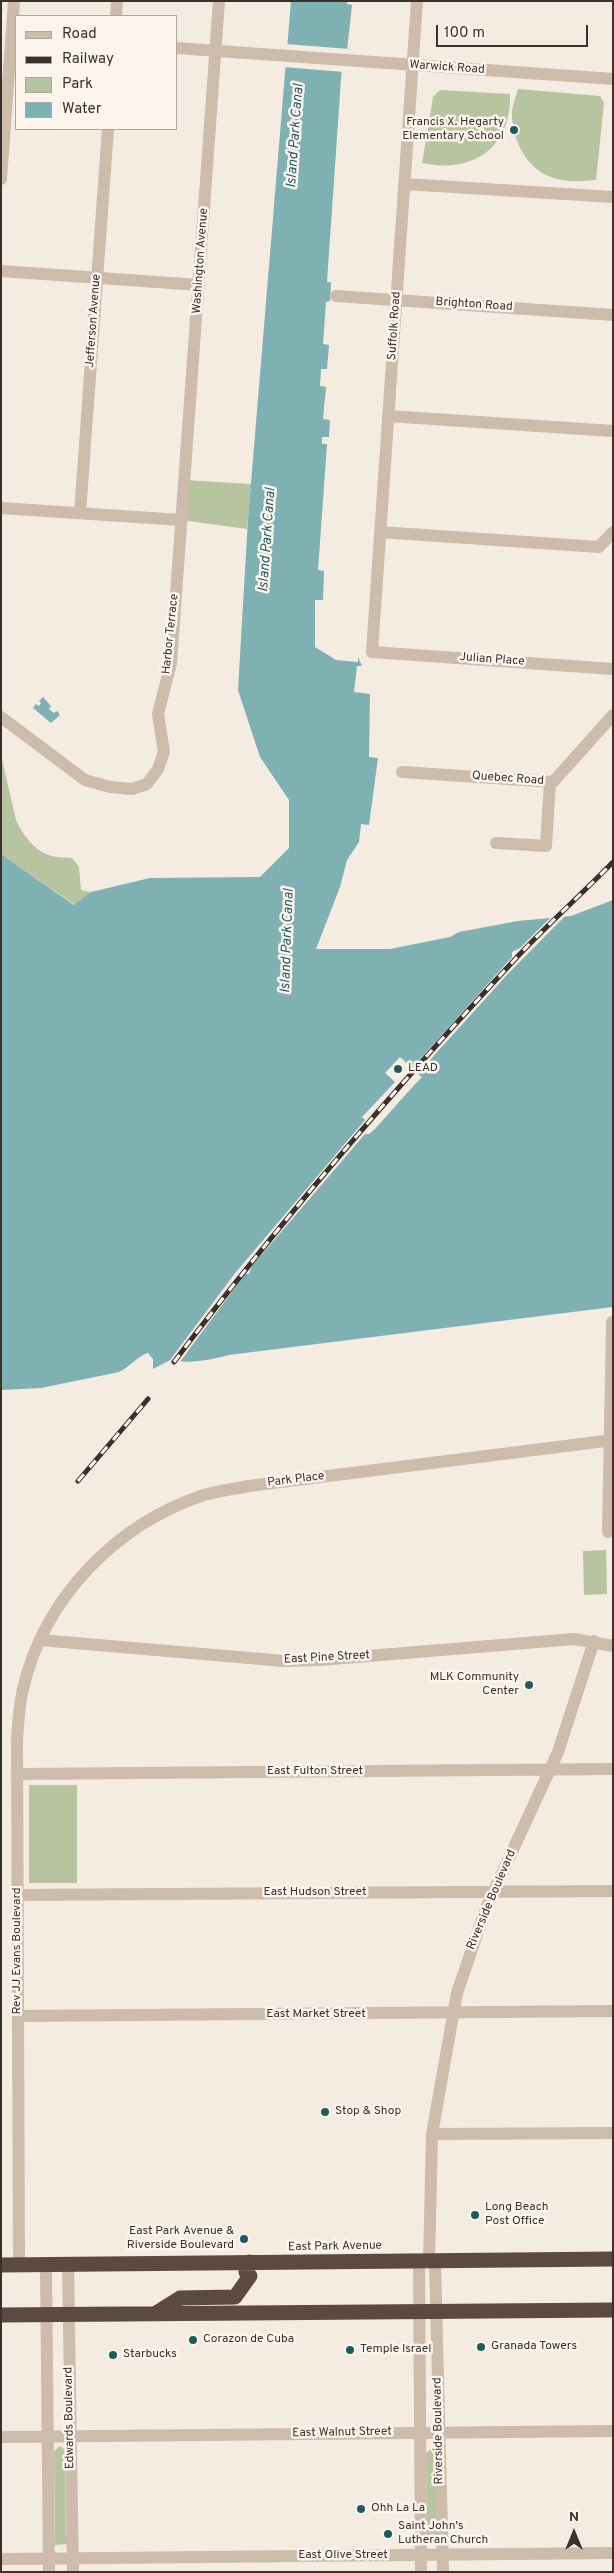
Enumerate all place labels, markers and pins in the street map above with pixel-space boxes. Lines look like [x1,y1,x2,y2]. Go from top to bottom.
place label: Francis X. Hegarty Elementary School [402,116,504,144]
marker: Francis X. Hegarty Elementary School [508,124,520,136]
place label: LEAD [408,1062,438,1076]
marker: LEAD [392,1063,404,1075]
place label: MLK Community Center [430,1671,519,1699]
marker: MLK Community Center [523,1679,535,1691]
place label: Stop & Shop [335,2105,401,2119]
marker: Stop & Shop [319,2106,331,2118]
place label: Long Beach Post Office [485,2201,548,2229]
marker: Long Beach Post Office [469,2209,481,2221]
place label: East Park Avenue & Riverside Boulevard [127,2225,234,2253]
marker: East Park Avenue & Riverside Boulevard [238,2233,250,2245]
place label: Corazon de Cuba [203,2333,294,2347]
marker: Corazon de Cuba [187,2334,199,2346]
place label: Granada Towers [491,2340,577,2354]
marker: Granada Towers [475,2341,487,2353]
place label: Temple Israel [360,2343,431,2357]
marker: Temple Israel [344,2344,356,2356]
place label: Starbucks [123,2348,177,2362]
marker: Starbucks [107,2349,119,2361]
place label: Ohh La La [371,2502,425,2516]
marker: Ohh La La [355,2503,367,2515]
place label: Saint John's Lutheran Church [398,2520,488,2548]
marker: Saint John's Lutheran Church [382,2528,394,2540]

